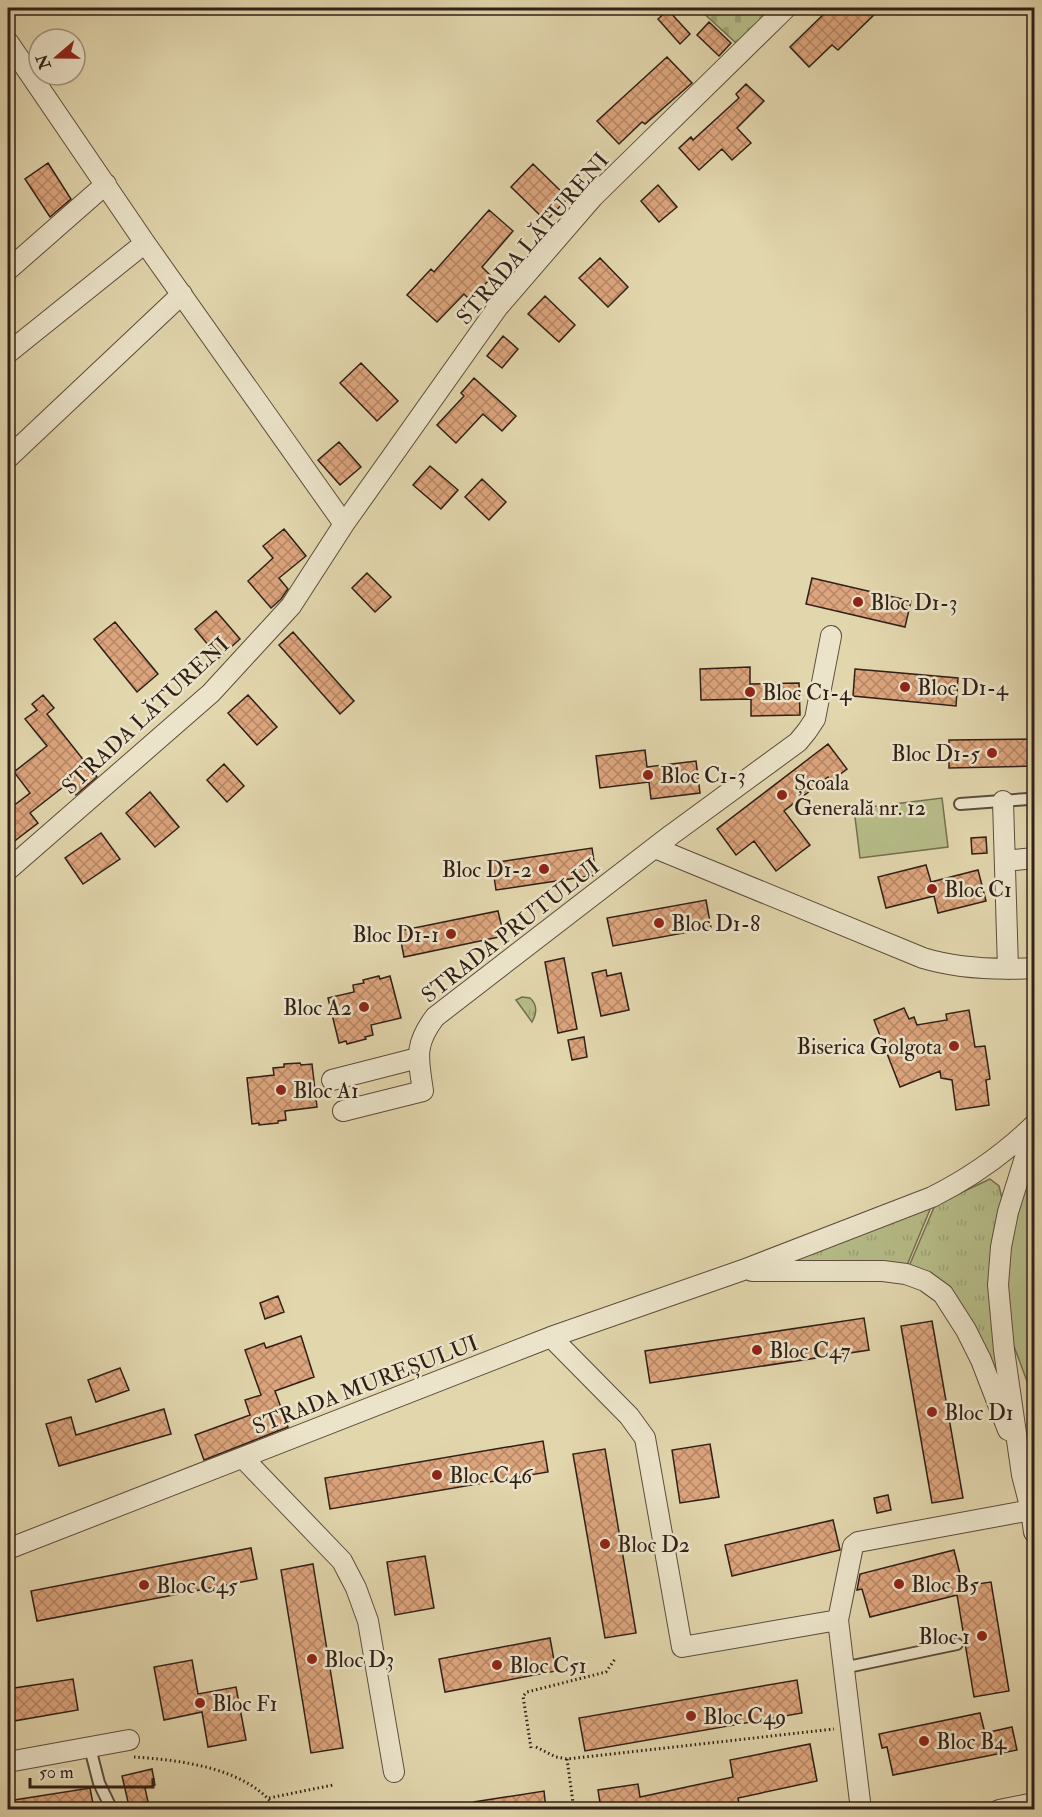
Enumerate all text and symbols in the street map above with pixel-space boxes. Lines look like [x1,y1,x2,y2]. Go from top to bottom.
north arrow [27,27,87,87]
text: N [32,51,56,73]
street label: STRADA LĂTURENI [450,147,615,331]
place label: Bloc D1-3 [870,589,957,617]
marker: Bloc D1-3 [851,595,865,609]
street label: STRADA LĂTURENI [56,631,235,801]
place label: Bloc D1-4 [917,674,1009,702]
place label: Bloc C1-4 [762,679,852,707]
marker: Bloc D1-4 [898,680,912,694]
marker: Bloc C1-4 [743,685,757,699]
place label: Bloc D1-5 [891,740,980,768]
marker: Bloc D1-5 [985,746,999,760]
place label: Bloc C1-3 [660,762,746,790]
marker: Bloc C1-3 [641,768,655,782]
place label: Școala Generală nr. 12 [794,769,926,822]
marker: Școala Generală nr. 12 [775,788,789,802]
street label: STRADA PRUTULUI [416,852,605,1009]
place label: Bloc D1-2 [442,856,532,884]
marker: Bloc D1-2 [537,862,551,876]
place label: Bloc C1 [944,876,1012,904]
marker: Bloc C1 [925,882,939,896]
place label: Bloc D1-8 [671,910,760,938]
marker: Bloc D1-8 [652,916,666,930]
place label: Bloc D1-1 [352,921,439,949]
marker: Bloc D1-1 [444,927,458,941]
place label: Bloc A2 [283,994,352,1022]
marker: Bloc A2 [357,1000,371,1014]
place label: Biserica Golgota [796,1033,943,1061]
marker: Biserica Golgota [947,1039,961,1053]
place label: Bloc A1 [293,1077,359,1105]
marker: Bloc A1 [274,1083,288,1097]
street label: STRADA MUREȘULUI [249,1329,482,1441]
place label: Bloc C47 [769,1337,851,1365]
marker: Bloc C47 [750,1343,764,1357]
place label: Bloc D1 [944,1399,1014,1427]
marker: Bloc D1 [925,1405,939,1419]
place label: Bloc C46 [449,1462,534,1490]
marker: Bloc C46 [430,1468,444,1482]
place label: Bloc D2 [617,1531,690,1559]
marker: Bloc D2 [598,1537,612,1551]
place label: Bloc B5 [911,1571,979,1599]
place label: Bloc C45 [156,1572,238,1600]
marker: Bloc B5 [892,1577,906,1591]
marker: Bloc C45 [137,1578,151,1592]
place label: Bloc 1 [918,1623,970,1651]
marker: Bloc 1 [975,1629,989,1643]
place label: Bloc D3 [324,1646,394,1674]
marker: Bloc D3 [305,1652,319,1666]
place label: Bloc C51 [509,1652,587,1680]
marker: Bloc C51 [490,1658,504,1672]
place label: Bloc F1 [212,1690,278,1718]
marker: Bloc F1 [193,1696,207,1710]
place label: Bloc C49 [703,1703,786,1731]
marker: Bloc C49 [684,1709,698,1723]
place label: Bloc B4 [936,1728,1007,1756]
marker: Bloc B4 [917,1734,931,1748]
scale bar [30,1751,153,1789]
text: 50 m [39,1761,74,1784]

